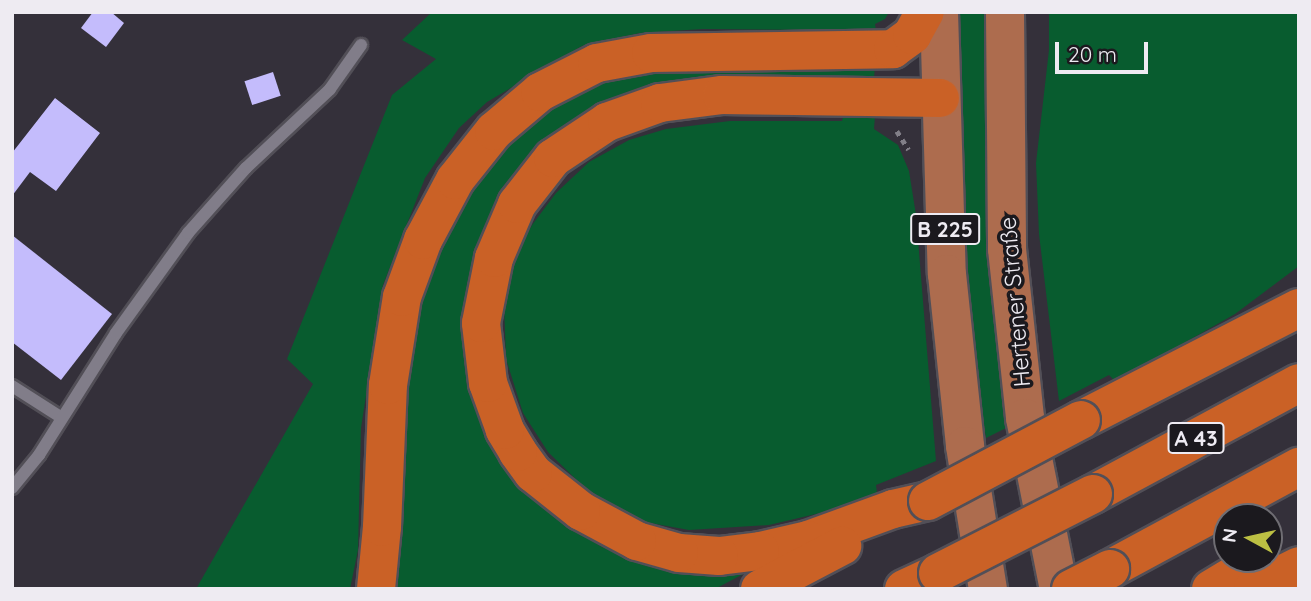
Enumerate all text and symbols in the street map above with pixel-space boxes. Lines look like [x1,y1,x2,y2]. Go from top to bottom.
scale bar [1059,28,1152,72]
text: 20 m [1068,41,1117,67]
road number: B 225 [910,212,980,246]
street label: Hertener Straße [994,216,1036,388]
road number: A 43 [1166,420,1226,456]
north arrow [1213,503,1283,573]
text: N [1216,527,1242,544]

